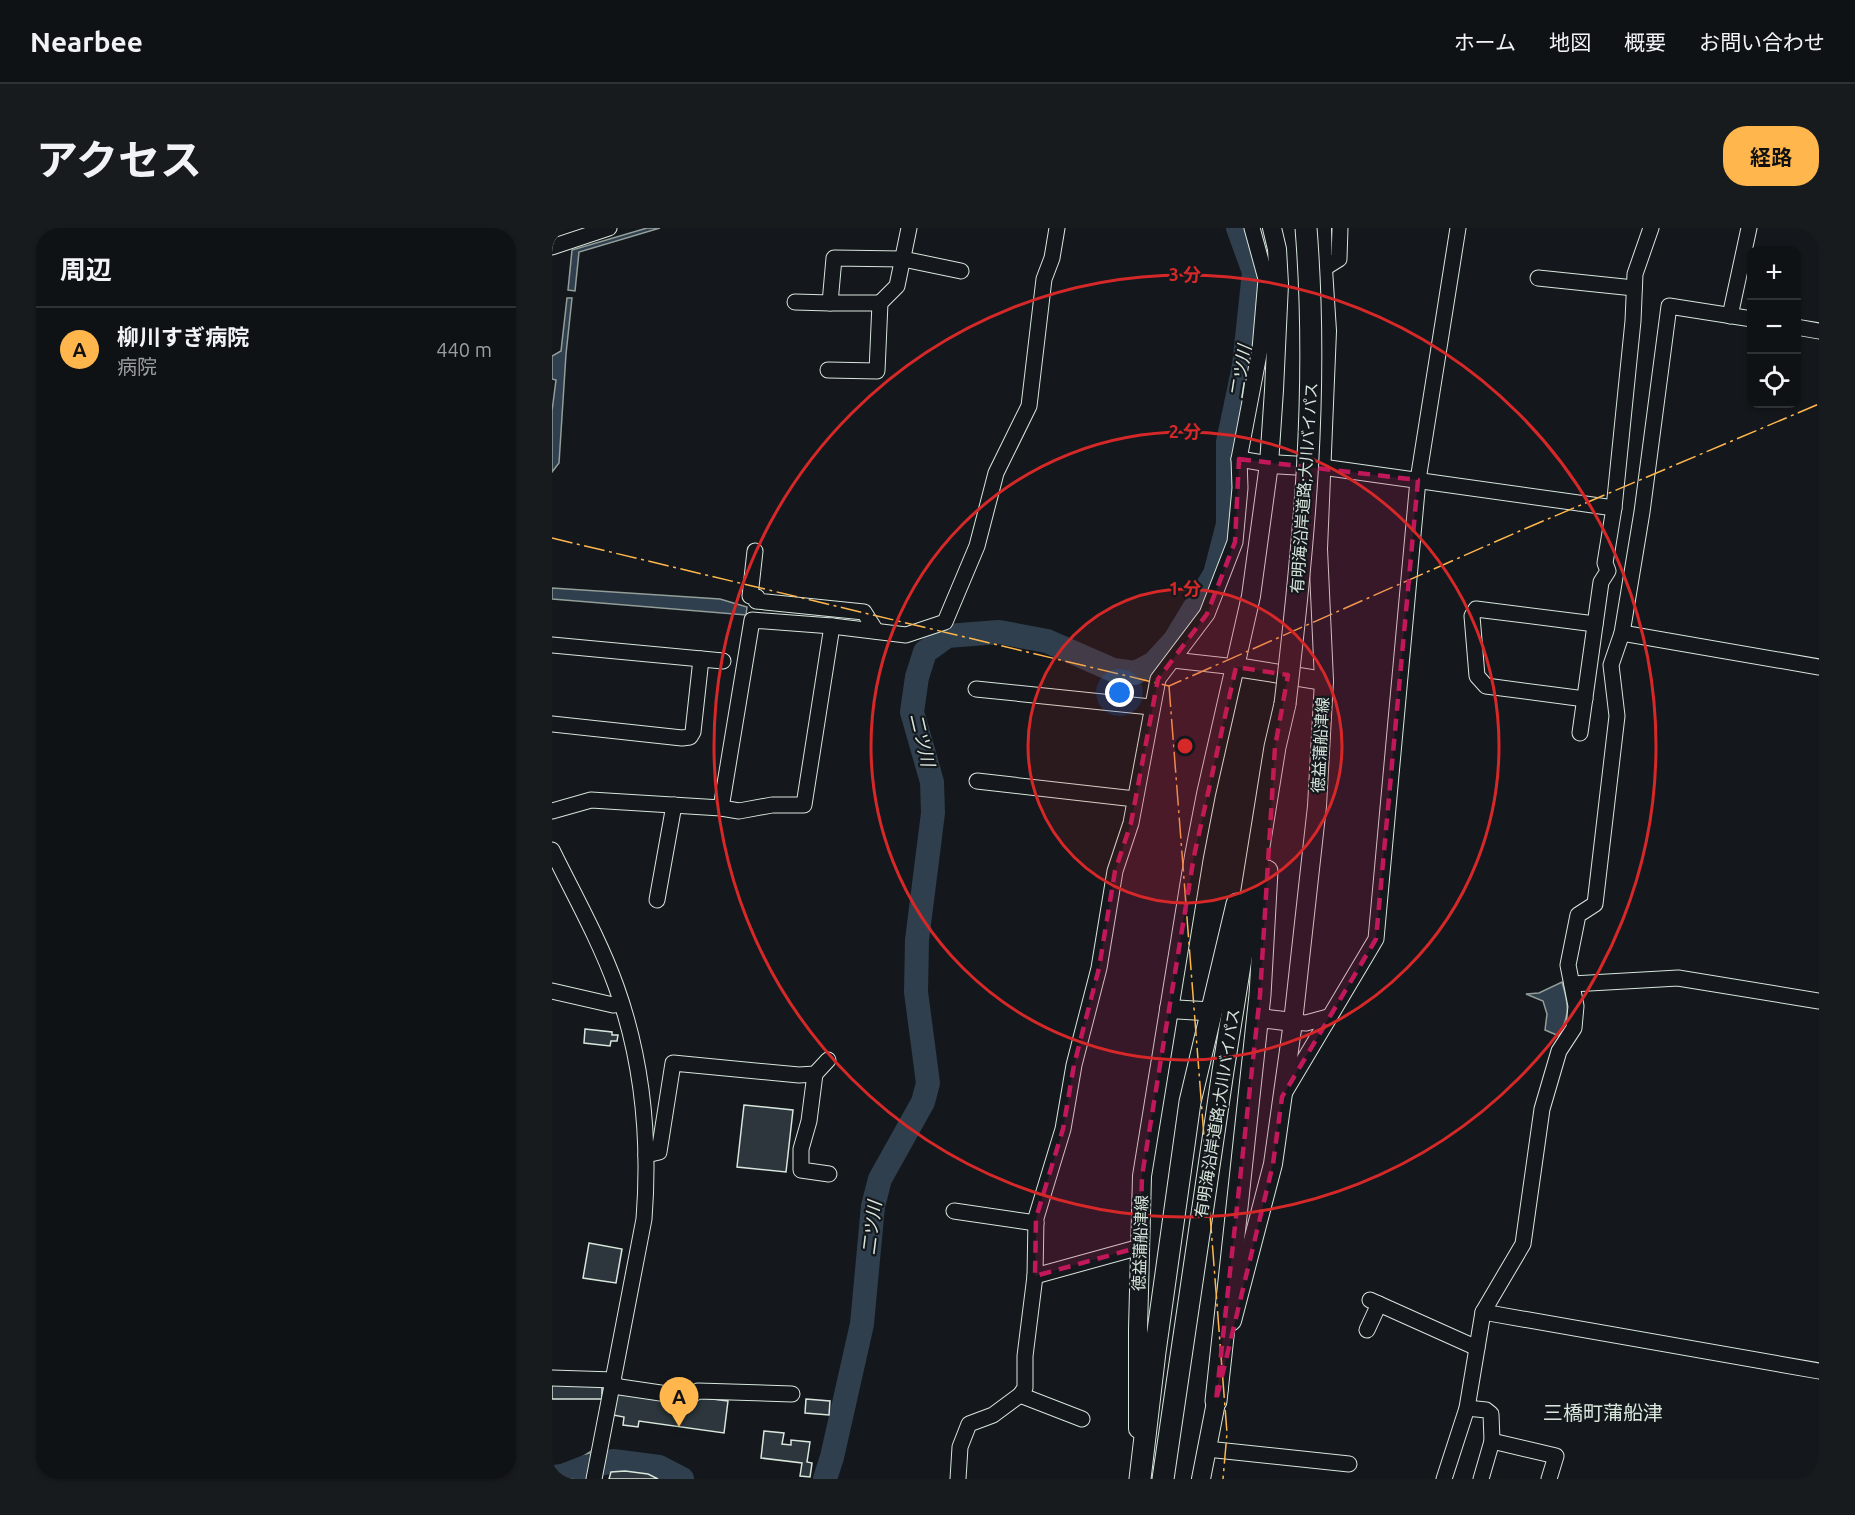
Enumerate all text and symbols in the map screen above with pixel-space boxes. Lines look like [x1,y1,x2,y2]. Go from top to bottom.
text: Nearbee [30,26,143,57]
text: ホーム [1454,30,1516,54]
text: 地図 [1549,30,1591,54]
text: 概要 [1624,30,1666,54]
text: お問い合わせ [1699,30,1825,54]
button: 経路 [1723,126,1819,186]
text: アクセス [36,136,202,183]
map controls [1747,246,1801,408]
button: + [1747,246,1801,300]
text: 周辺 [60,255,112,284]
text: 3 分 [1169,264,1201,284]
button: − [1747,300,1801,354]
text: 柳川すぎ病院 [117,324,249,349]
text: A [72,338,87,361]
text: 440 m [436,338,492,361]
water label: 二ツ川 [1226,342,1254,400]
button: locate [1747,354,1801,408]
text: 病院 [117,355,157,378]
street label: 有明海沿岸道路;大川バイパス [1288,382,1320,594]
text: 2 分 [1169,421,1201,441]
text: 1 分 [1169,578,1201,598]
your location [1105,678,1134,707]
street label: 徳益蒲船津線 [1308,697,1332,793]
water label: 二ツ川 [907,711,939,770]
centre of rings [1175,736,1195,756]
street label: 有明海沿岸道路;大川バイパス [1192,1007,1242,1219]
street label: 徳益蒲船津線 [1129,1195,1151,1291]
water label: 二ツ川 [858,1198,884,1256]
pin: A [660,1378,698,1427]
district label: 三橋町蒲船津 [1543,1401,1663,1424]

